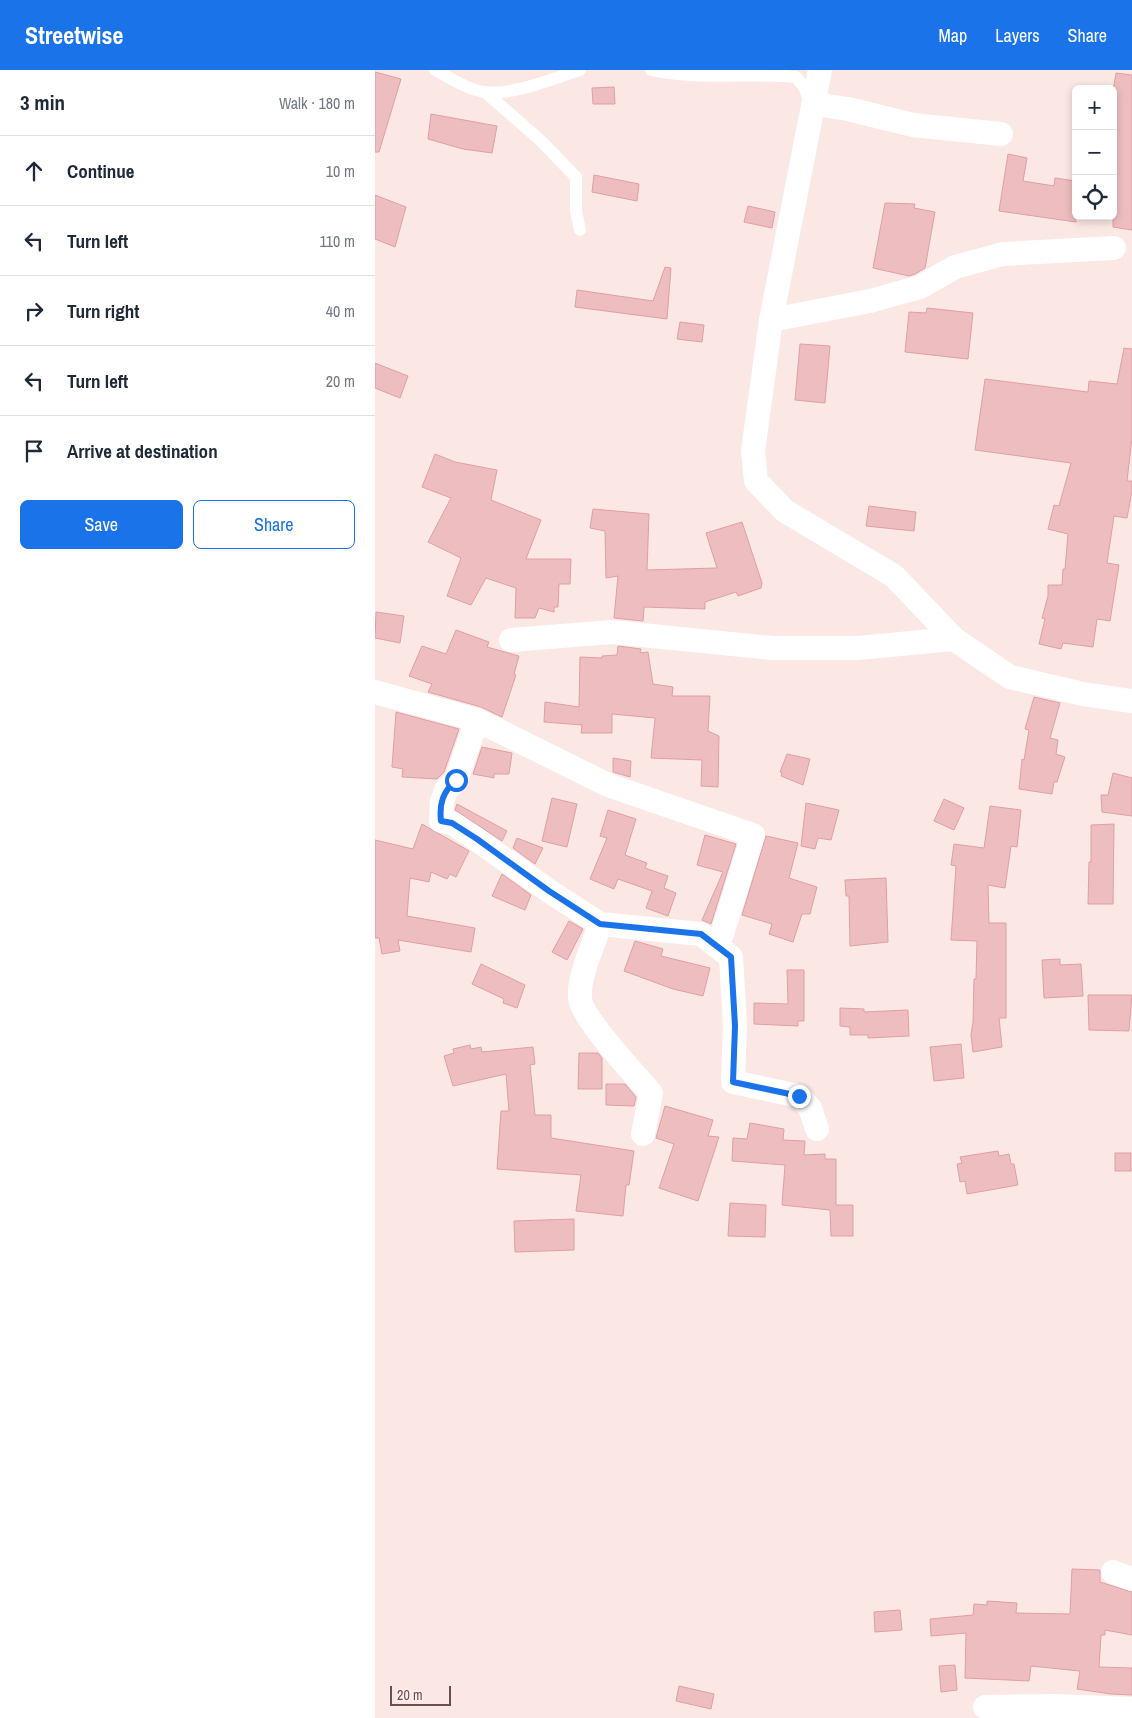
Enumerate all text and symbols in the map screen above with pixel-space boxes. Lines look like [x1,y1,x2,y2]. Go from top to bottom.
text: Streetwise [25,19,123,51]
text: Map [939,23,967,48]
text: Layers [995,23,1040,48]
text: Share [1068,23,1107,48]
map controls [1072,85,1117,220]
button: + [1072,85,1117,130]
text: 3 min [20,88,65,117]
text: Walk · 180 m [279,92,355,114]
button: − [1072,130,1117,175]
icon: ahead [20,157,48,185]
text: Continue [67,158,135,184]
text: 10 m [326,160,355,182]
button: locate [1072,175,1117,220]
icon: left [20,227,48,255]
text: Turn left [67,228,128,254]
text: 110 m [319,230,355,252]
icon: right [20,297,48,325]
text: Turn right [67,298,139,324]
text: 40 m [326,300,355,322]
icon: left [20,367,48,395]
text: Turn left [67,368,128,394]
text: 20 m [326,370,355,392]
icon: arrive [20,437,48,465]
text: Arrive at destination [67,438,218,464]
button: Save [20,500,183,549]
button: Share [193,500,355,549]
route start [445,769,468,792]
route end [788,1085,811,1108]
scale bar [390,1683,451,1706]
text: 20 m [397,1686,423,1704]

